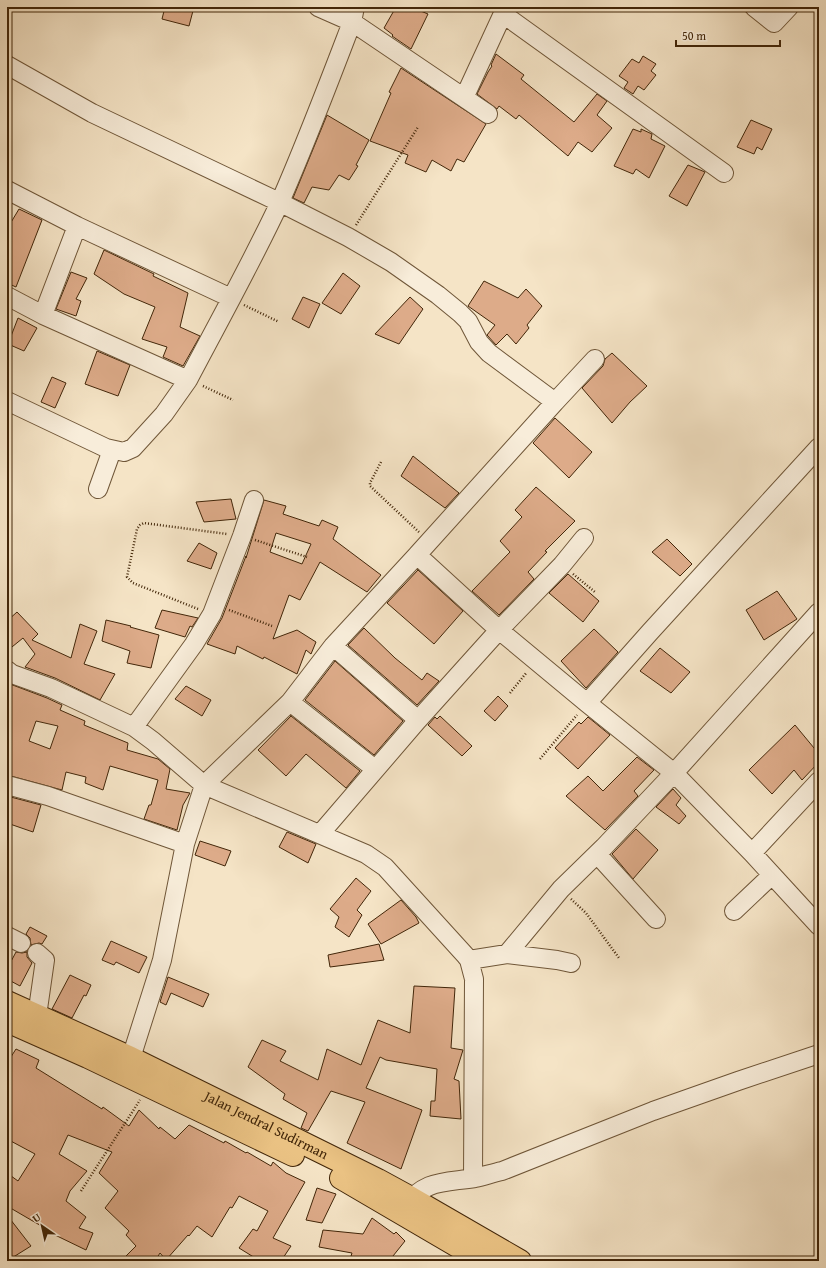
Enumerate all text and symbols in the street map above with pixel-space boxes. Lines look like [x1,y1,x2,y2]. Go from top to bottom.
scale bar [676,22,780,48]
text: 50 m [682,27,706,44]
street label: Jalan Jendral Sudirman [199,1085,332,1164]
north arrow [22,1206,62,1246]
text: U [29,1209,44,1226]

